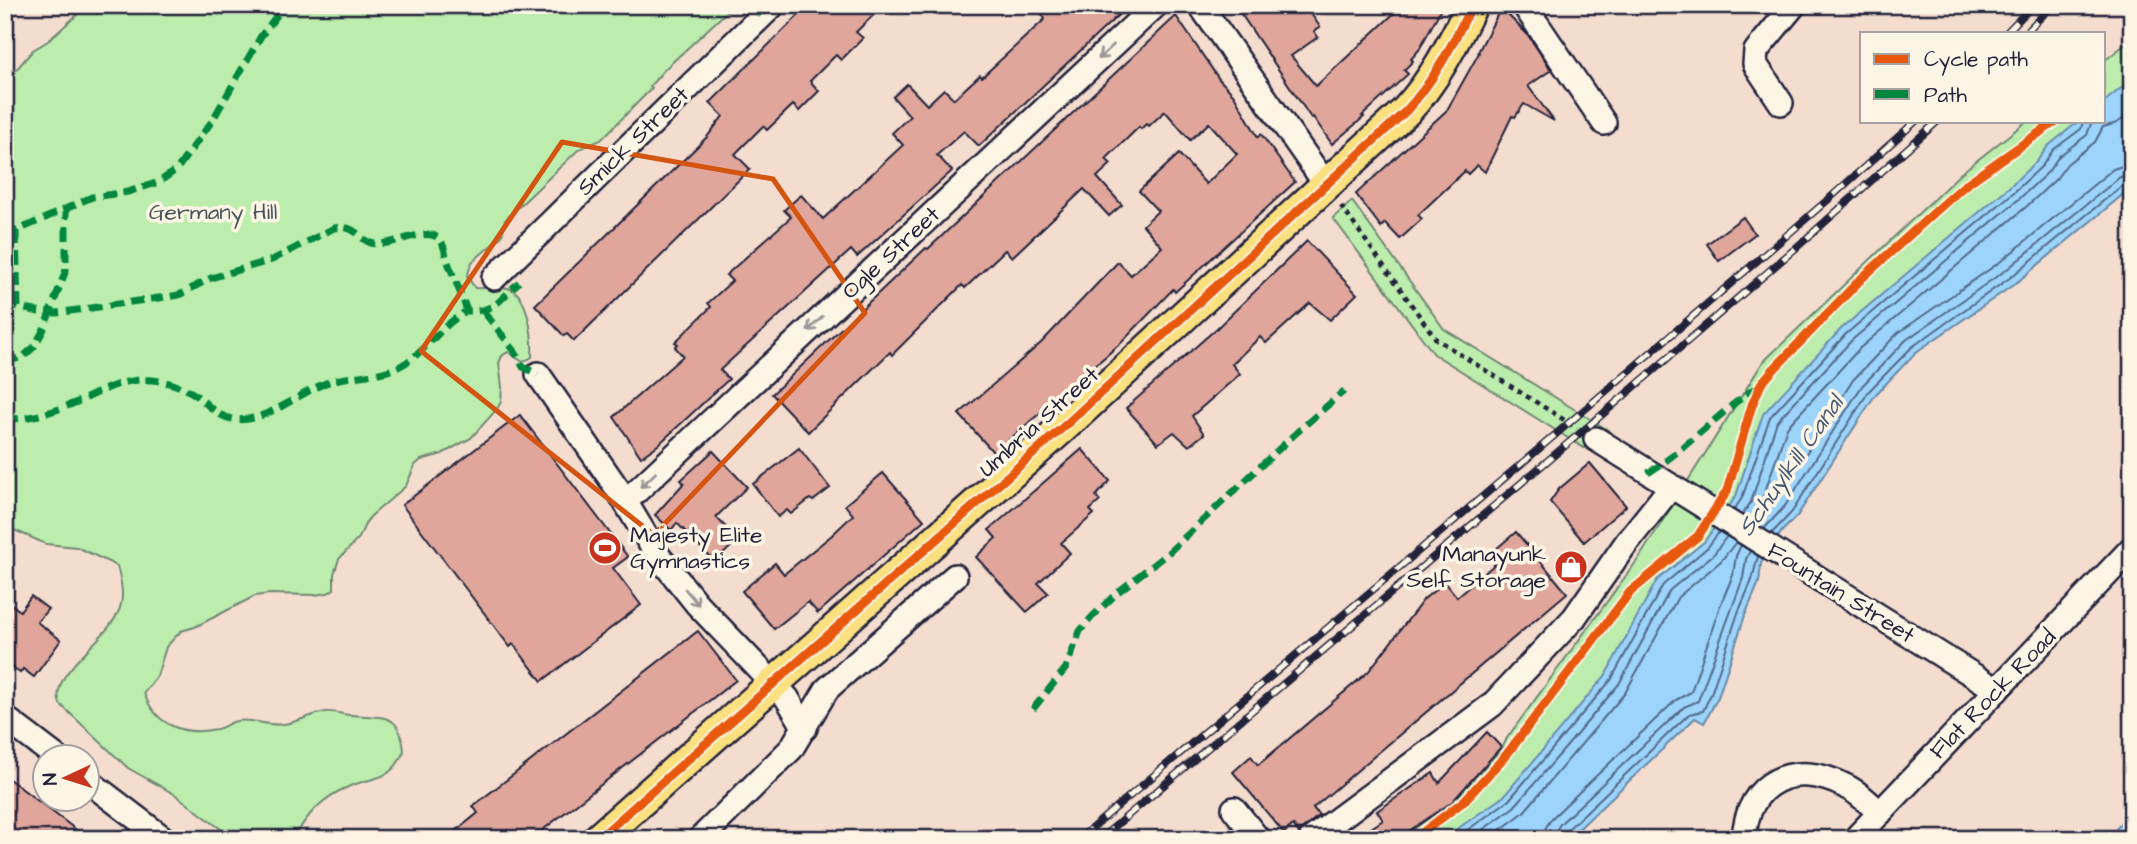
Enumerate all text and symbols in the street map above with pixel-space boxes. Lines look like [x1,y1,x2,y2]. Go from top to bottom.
legend [1860,32,2106,122]
one-way arrow [1098,43,1115,60]
text: Cycle path [1924,45,2029,76]
street label: Smick Street [570,79,697,203]
text: Path [1924,81,1968,110]
park label: Germany Hill [149,196,277,229]
street label: Ogle Street [835,199,948,308]
one-way arrow [807,316,824,333]
street label: Umbria Street [972,359,1107,485]
water label: Schuylkill Canal [1730,386,1854,543]
one-way arrow [640,471,657,488]
place label: Majesty Elite Gymnastics [630,519,762,578]
sports icon: Majesty Elite Gymnastics [586,529,624,567]
street label: Fountain Street [1761,535,1921,652]
place label: Manayunk Self Storage [1407,538,1546,597]
shop icon: Manayunk Self Storage [1552,548,1590,586]
one-way arrow [684,588,700,606]
street label: Flat Rock Road [1923,622,2064,766]
north arrow [32,742,102,812]
text: N [37,772,64,786]

